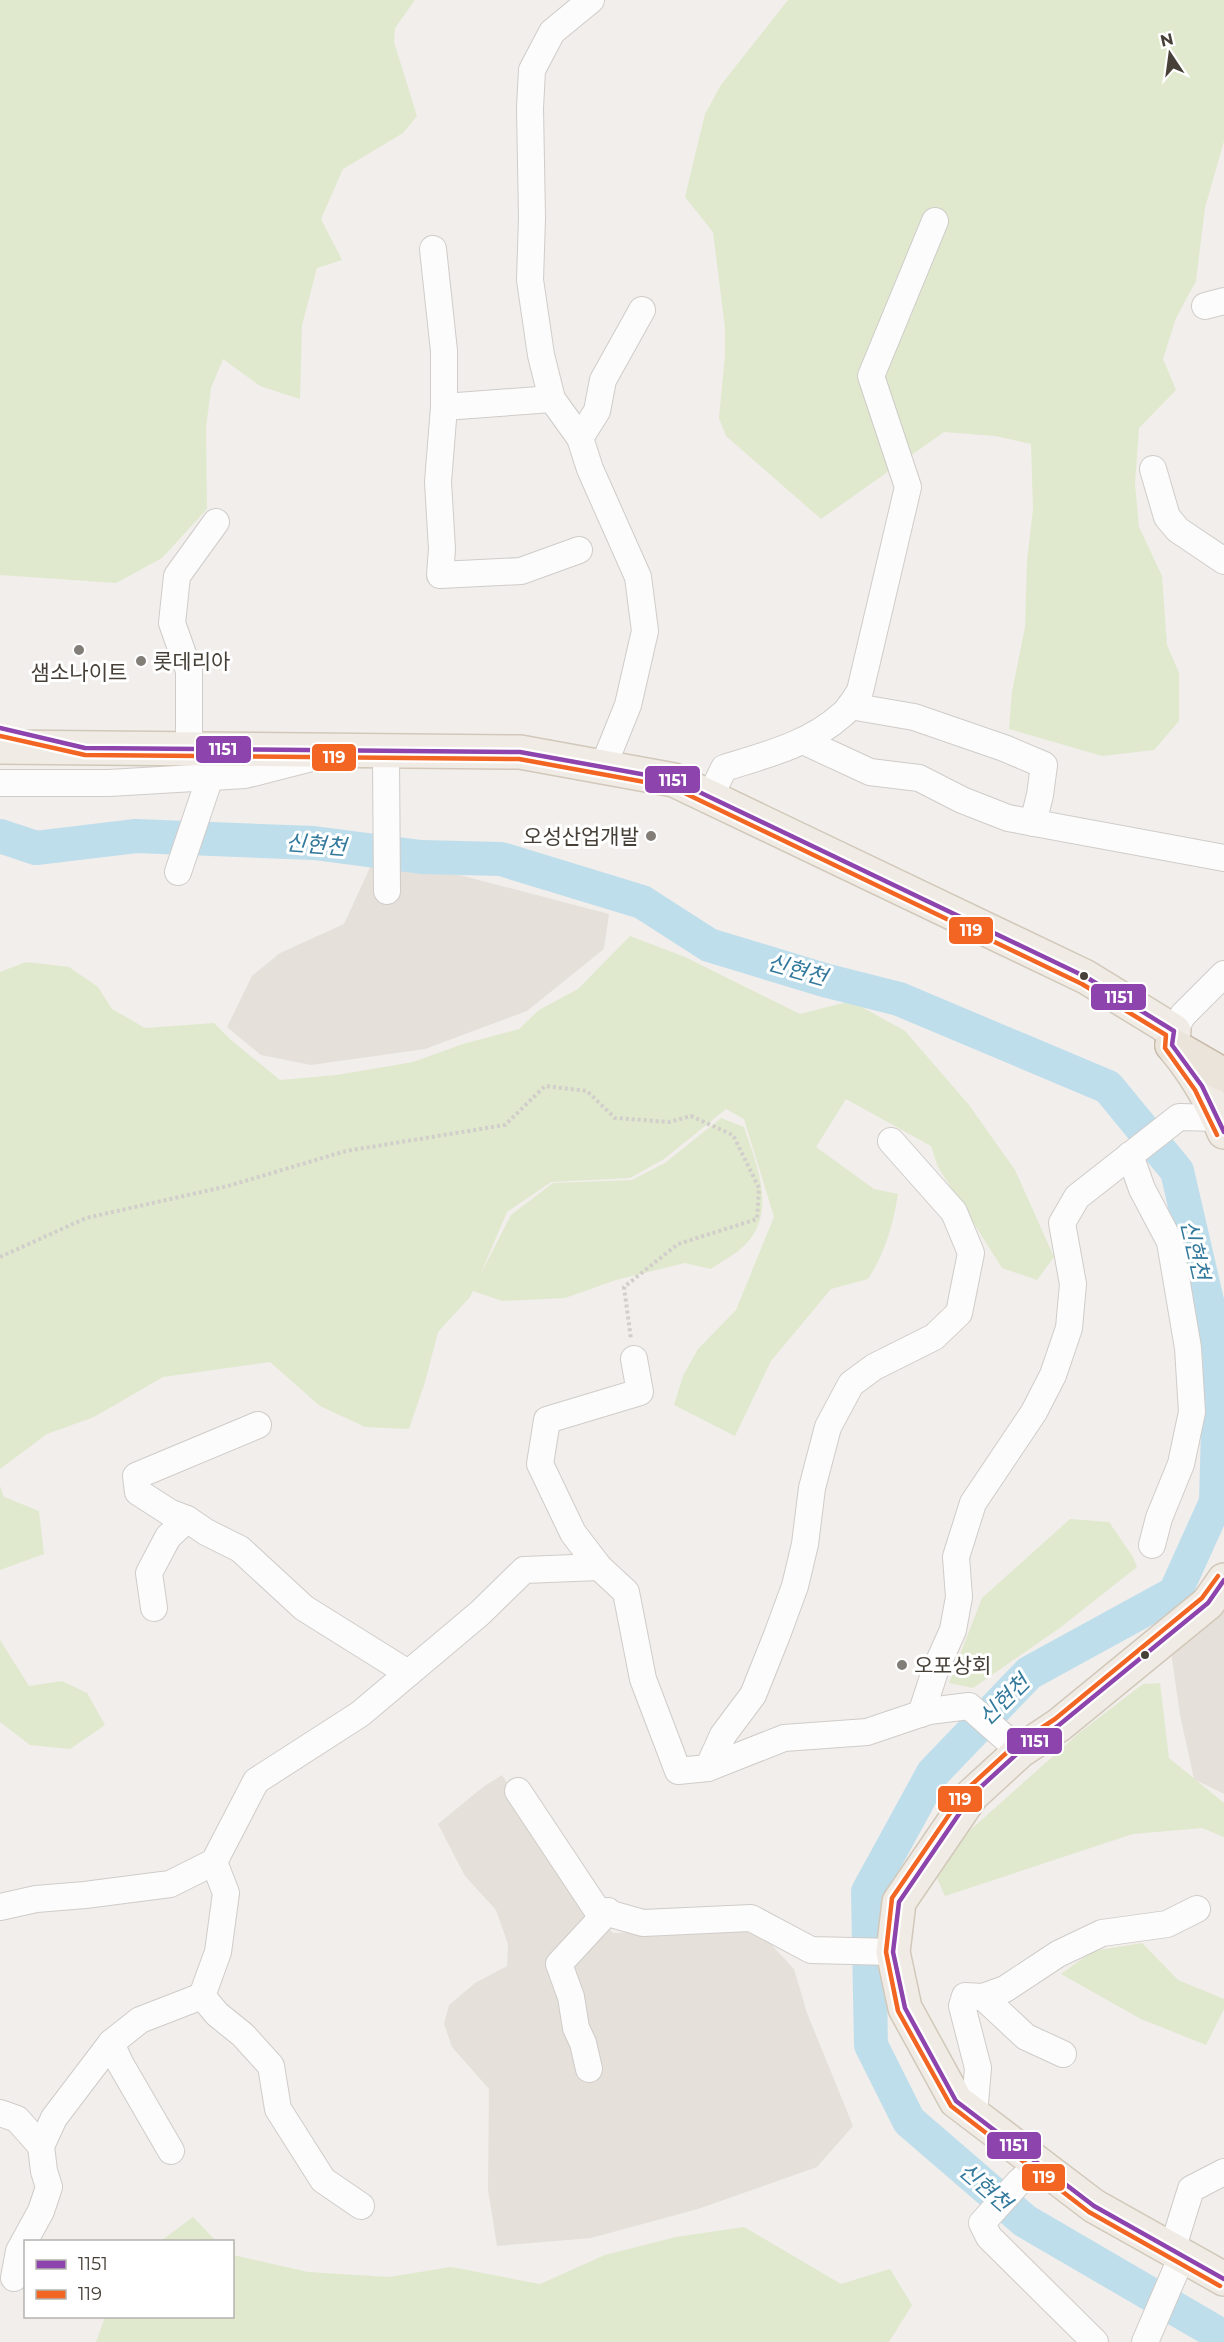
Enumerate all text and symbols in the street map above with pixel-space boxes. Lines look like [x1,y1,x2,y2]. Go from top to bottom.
north arrow [1140,24,1200,84]
text: N [1158,29,1175,51]
marker: 샘소나이트 [72,643,86,657]
place label: 롯데리아 [153,649,230,674]
marker: 롯데리아 [134,654,148,668]
place label: 샘소나이트 [31,660,127,685]
line badge: 1151 [195,735,252,764]
text: 1151 [209,740,237,759]
line badge: 119 [311,743,357,772]
text: 119 [323,748,345,767]
line badge: 1151 [644,765,701,794]
text: 1151 [659,771,687,790]
place label: 오성산업개발 [523,824,639,849]
water label: 신현천 [285,829,350,861]
marker: 오성산업개발 [644,829,658,843]
line badge: 119 [948,916,994,945]
text: 119 [960,921,982,940]
water label: 신현천 [764,949,833,992]
unlabelled marker [1078,970,1090,982]
line badge: 1151 [1090,983,1147,1011]
text: 1151 [1105,988,1133,1007]
water label: 신현천 [1175,1217,1216,1285]
unlabelled marker [1139,1649,1151,1661]
place label: 오포상회 [914,1653,991,1678]
marker: 오포상회 [895,1658,909,1672]
water label: 신현천 [973,1667,1037,1731]
line badge: 1151 [1006,1727,1063,1755]
text: 1151 [1021,1732,1049,1751]
line badge: 119 [937,1785,983,1813]
text: 119 [949,1790,971,1809]
line badge: 1151 [986,2131,1042,2160]
text: 1151 [1000,2136,1028,2155]
water label: 신현천 [953,2157,1019,2219]
line badge: 119 [1021,2163,1066,2192]
text: 119 [1033,2168,1055,2187]
legend [24,2240,234,2318]
text: 1151 [78,2253,108,2275]
text: 119 [78,2283,102,2305]

